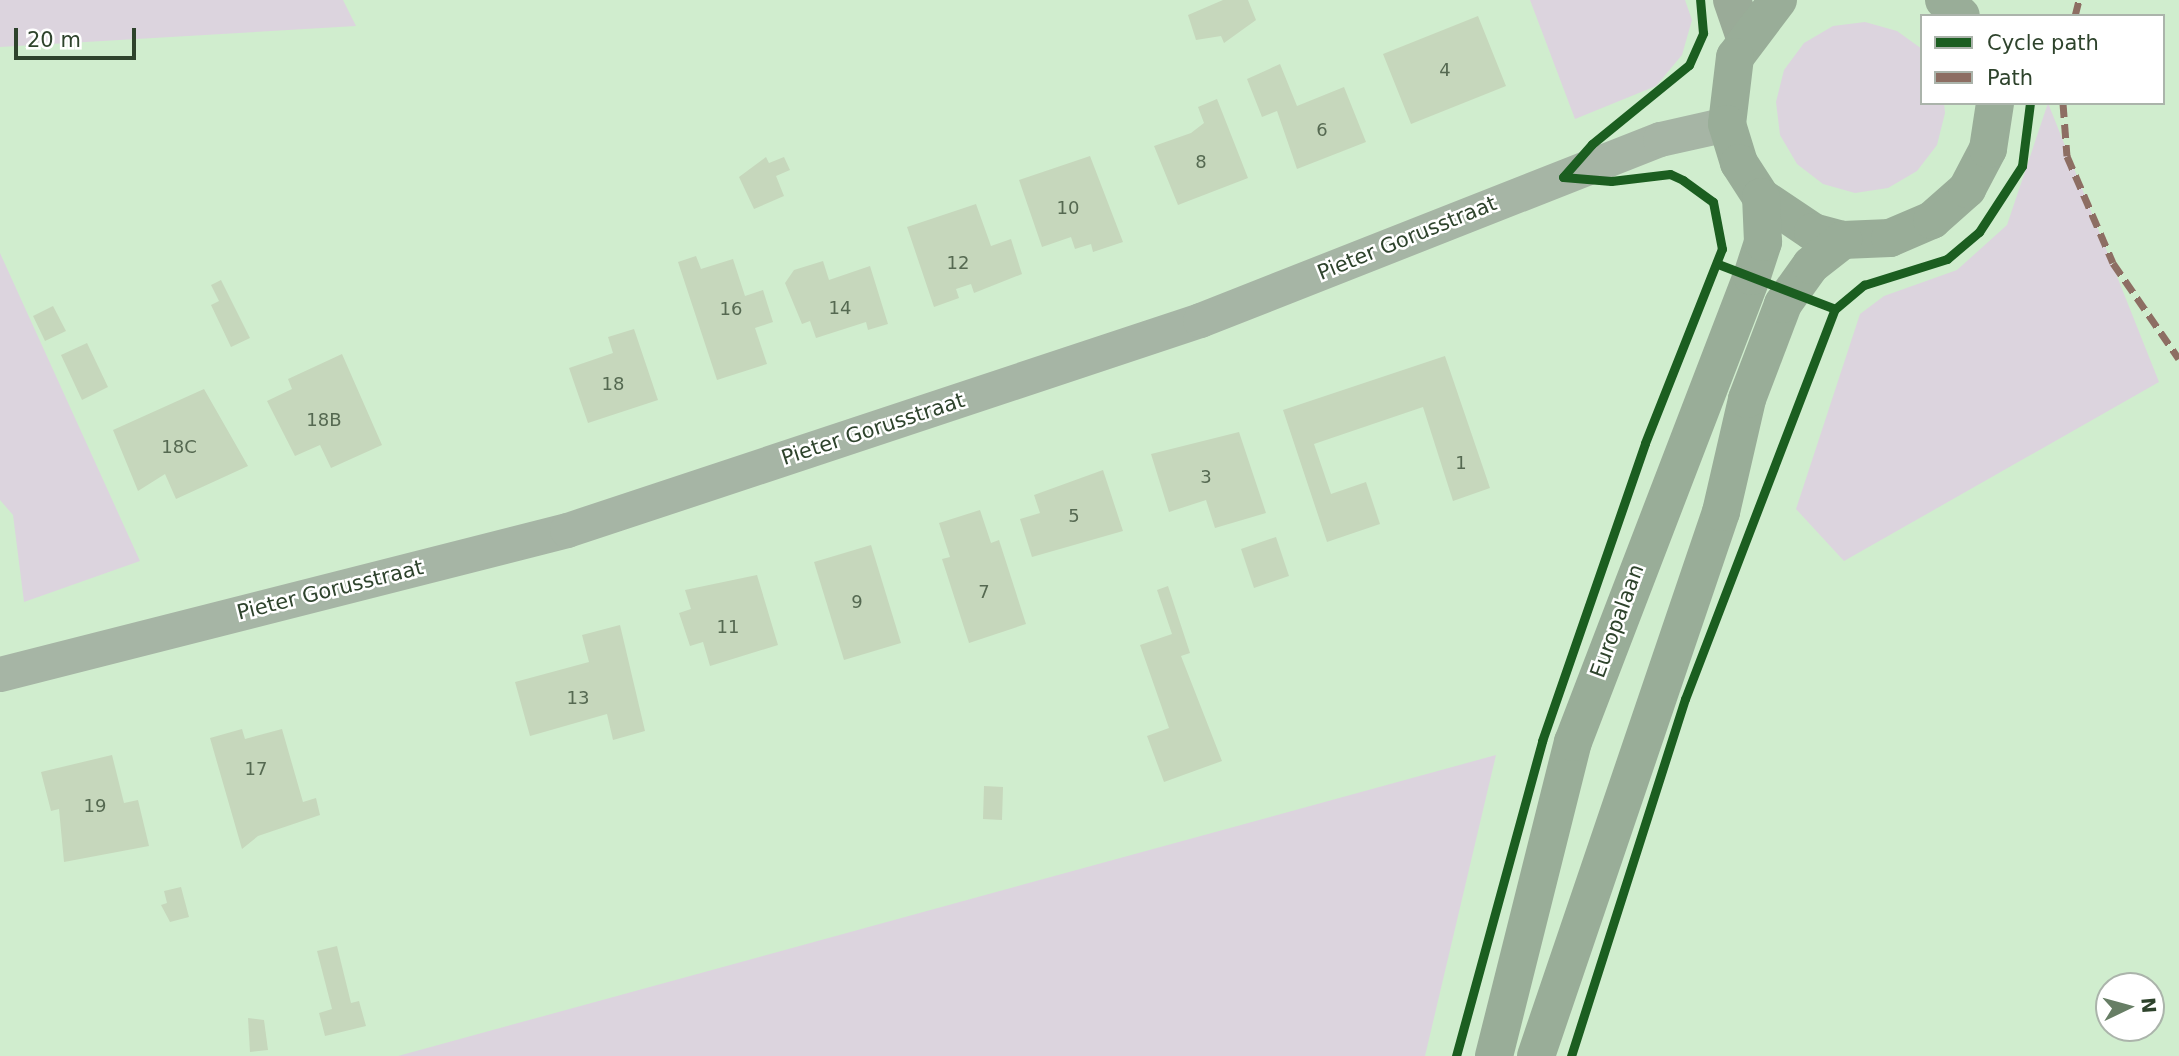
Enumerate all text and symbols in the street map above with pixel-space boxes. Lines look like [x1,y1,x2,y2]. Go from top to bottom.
scale bar [18,14,140,58]
legend [1920,14,2165,105]
text: 20 m [27,28,81,52]
text: Cycle path [1987,31,2099,55]
house number: 4 [1439,59,1451,81]
text: Path [1987,66,2033,90]
house number: 6 [1316,119,1328,141]
house number: 8 [1195,151,1207,173]
street label: Pieter Gorusstraat [1314,191,1500,285]
house number: 10 [1057,197,1079,219]
house number: 12 [947,252,969,274]
house number: 14 [829,297,851,319]
house number: 16 [720,298,742,320]
house number: 18 [602,373,624,395]
street label: Pieter Gorusstraat [778,387,968,471]
house number: 18B [306,409,342,431]
house number: 18C [161,436,197,458]
house number: 1 [1455,452,1467,474]
house number: 3 [1200,466,1212,488]
house number: 5 [1068,505,1080,527]
street label: Pieter Gorusstraat [234,555,426,625]
street label: Europalaan [1585,561,1649,681]
house number: 7 [978,581,990,603]
house number: 9 [851,591,863,613]
house number: 11 [717,616,739,638]
house number: 13 [567,687,589,709]
house number: 17 [245,758,267,780]
house number: 19 [84,795,106,817]
north arrow [2095,972,2165,1042]
text: N [2137,996,2161,1014]

